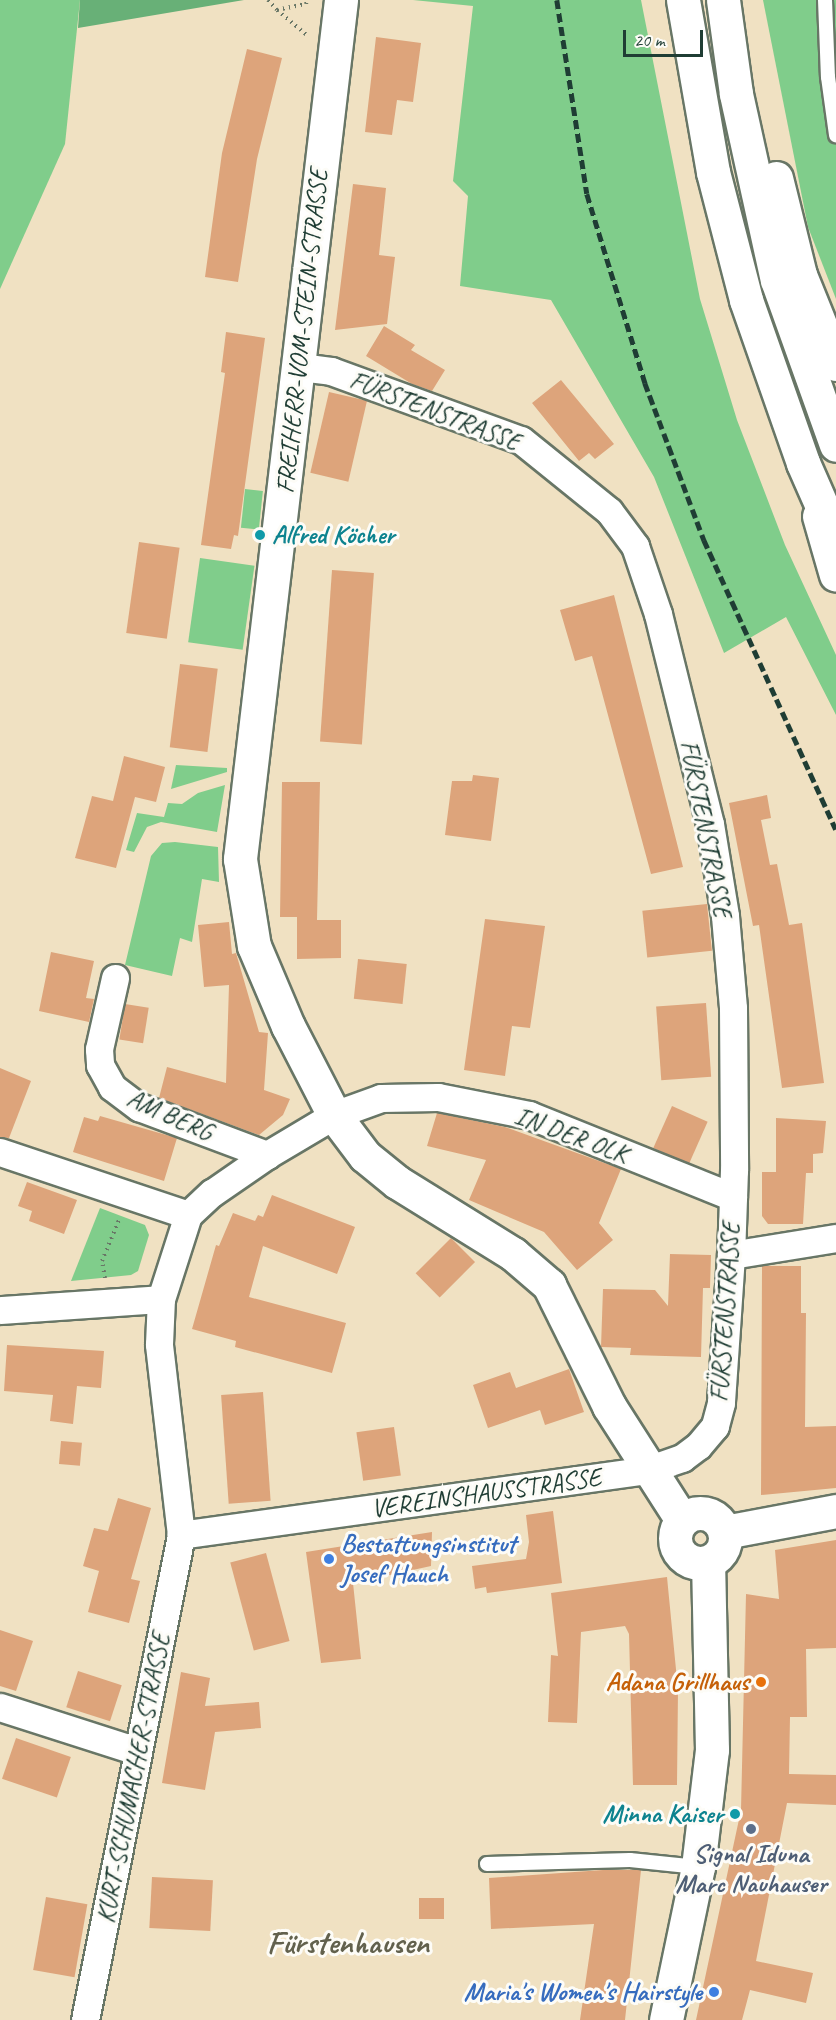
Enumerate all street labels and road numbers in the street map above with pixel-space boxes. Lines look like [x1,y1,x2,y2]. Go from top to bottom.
street label: FREIHERR-VOM-STEIN-STRASSE [269,167,335,495]
street label: FÜRSTENSTRASSE [345,364,525,458]
street label: FÜRSTENSTRASSE [674,738,738,920]
street label: AM BERG [122,1082,218,1148]
street label: IN DER OLK [510,1100,632,1170]
street label: FÜRSTENSTRASSE [703,1221,747,1403]
street label: VEREINSHAUSSTRASSE [369,1461,603,1525]
street label: KURT-SCHUMACHER-STRASSE [90,1630,176,1926]

